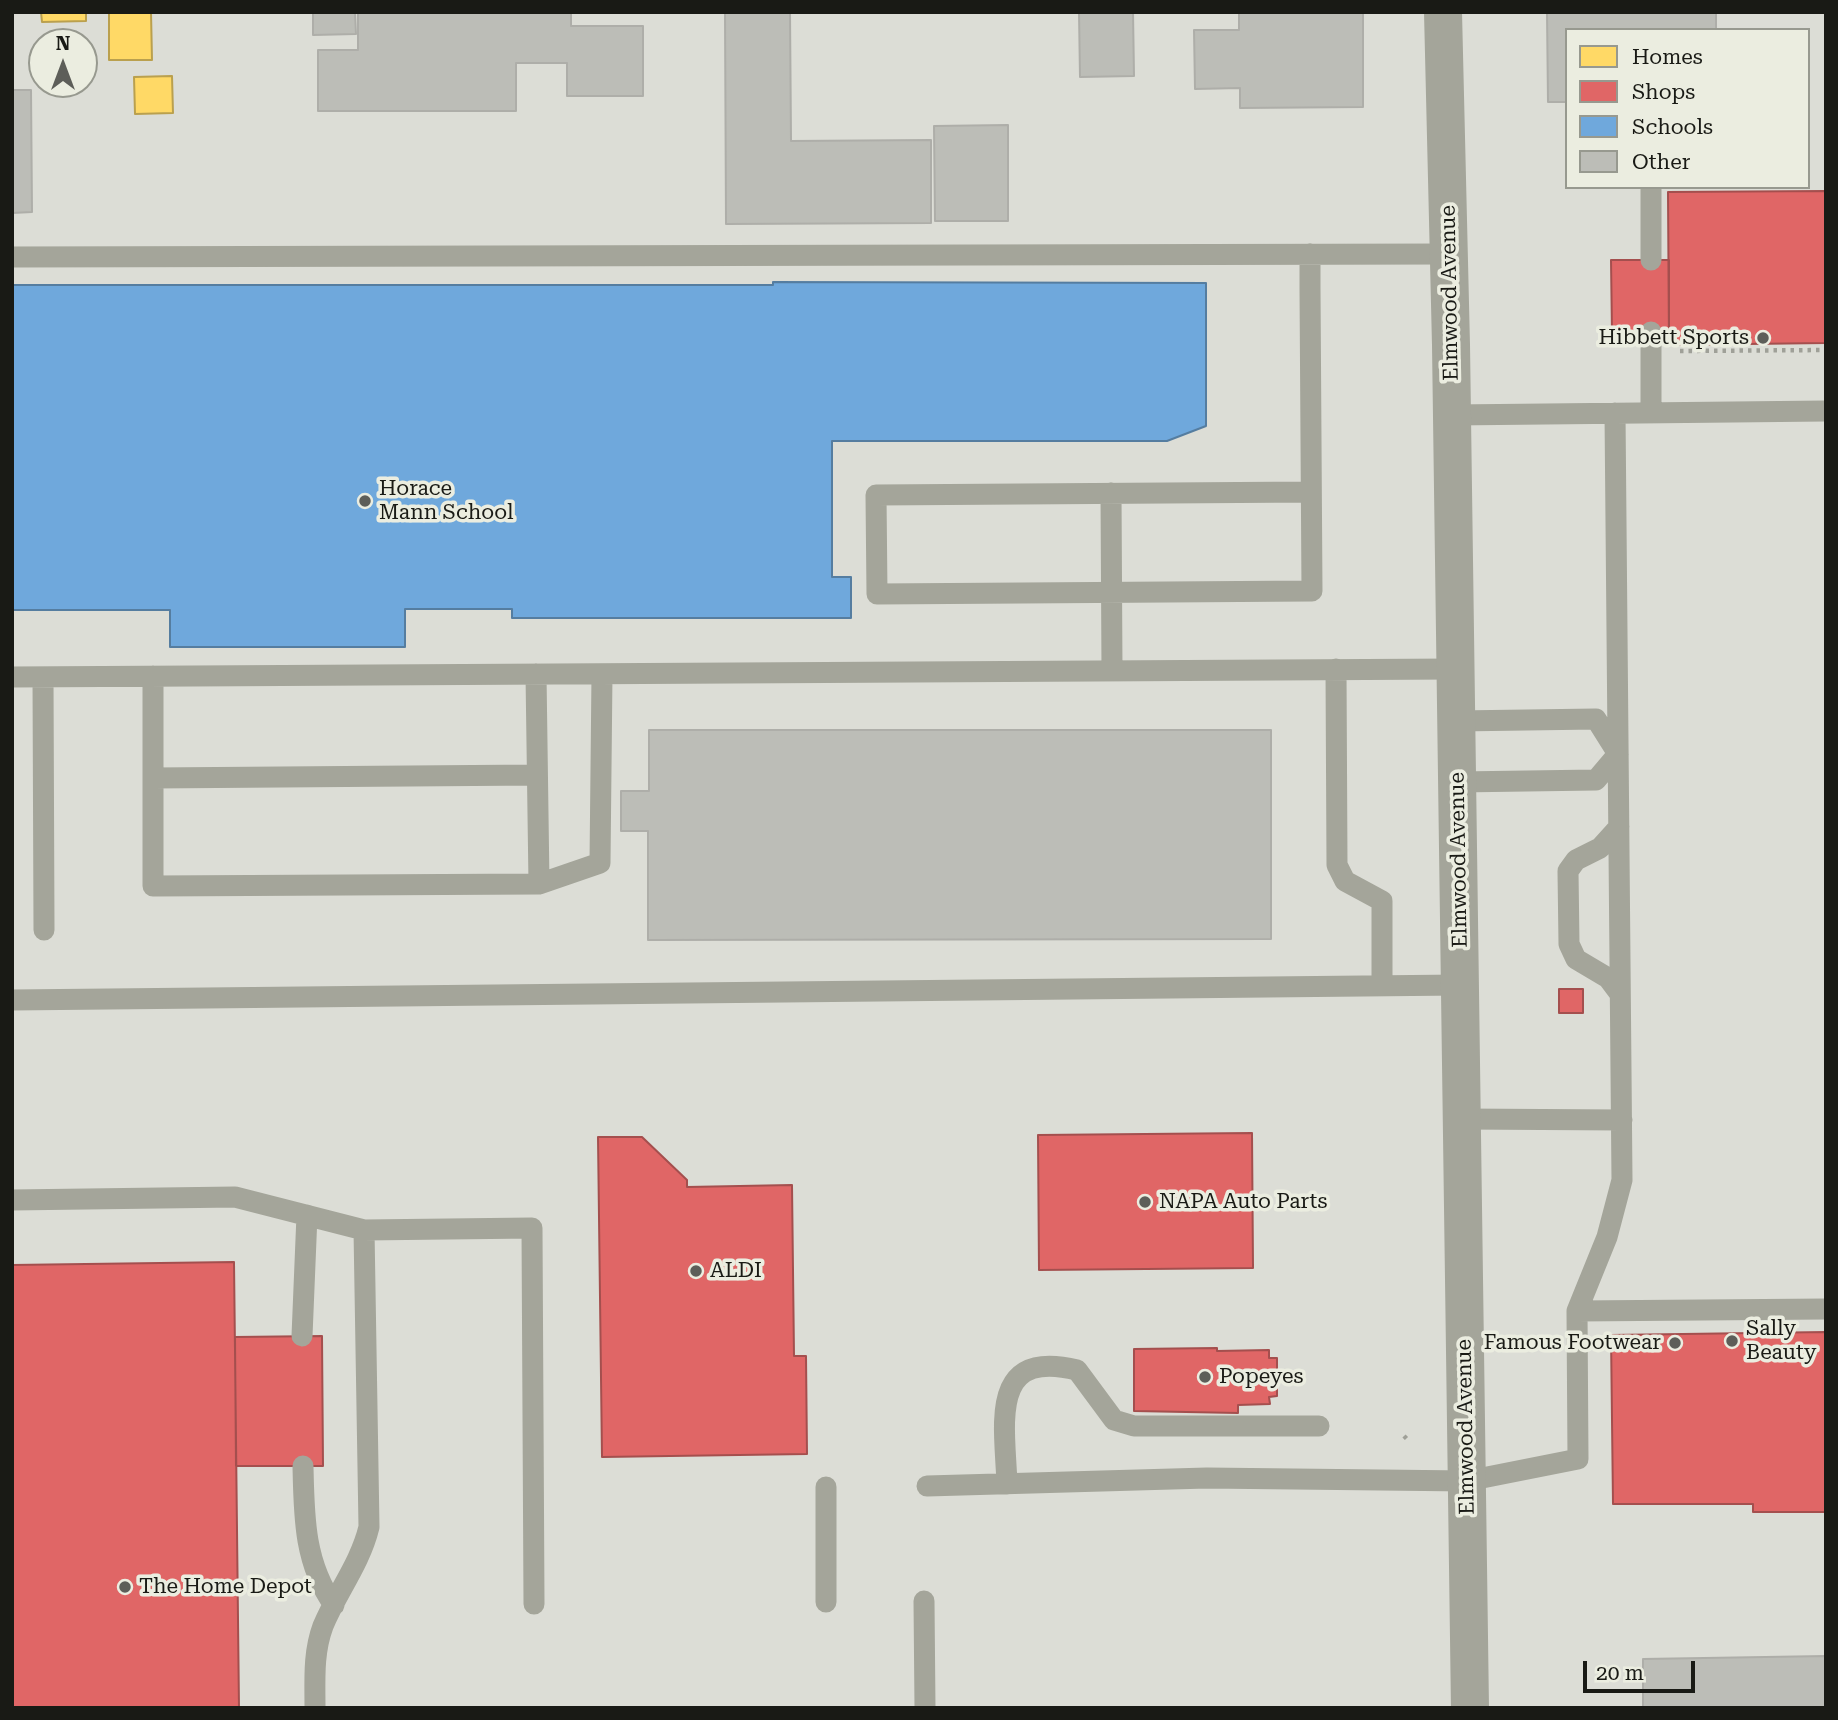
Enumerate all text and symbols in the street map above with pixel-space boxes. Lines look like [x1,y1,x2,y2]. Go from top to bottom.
north arrow [28,28,98,98]
legend [1565,28,1810,189]
text: N [56,32,70,55]
text: Homes [1632,45,1703,69]
text: Shops [1632,80,1695,104]
text: Schools [1632,115,1713,139]
text: Other [1632,150,1690,174]
street label: Elmwood Avenue [1436,205,1464,381]
place label: Hibbett Sports [1599,325,1749,351]
marker: Hibbett Sports [1755,330,1771,346]
place label: Horace Mann School [379,476,514,526]
marker: Horace Mann School [357,493,373,509]
street label: Elmwood Avenue [1445,772,1473,948]
place label: NAPA Auto Parts [1159,1189,1327,1215]
marker: NAPA Auto Parts [1137,1194,1153,1210]
place label: ALDI [710,1258,762,1284]
marker: ALDI [688,1263,704,1279]
place label: Sally Beauty [1746,1316,1816,1366]
place label: Famous Footwear [1484,1330,1661,1356]
marker: Sally Beauty [1724,1333,1740,1349]
marker: Famous Footwear [1667,1335,1683,1351]
street label: Elmwood Avenue [1452,1339,1480,1515]
place label: Popeyes [1219,1364,1303,1390]
marker: Popeyes [1197,1369,1213,1385]
place label: The Home Depot [139,1574,312,1600]
marker: The Home Depot [117,1579,133,1595]
scale bar [1586,1646,1698,1690]
text: 20 m [1596,1661,1644,1685]

